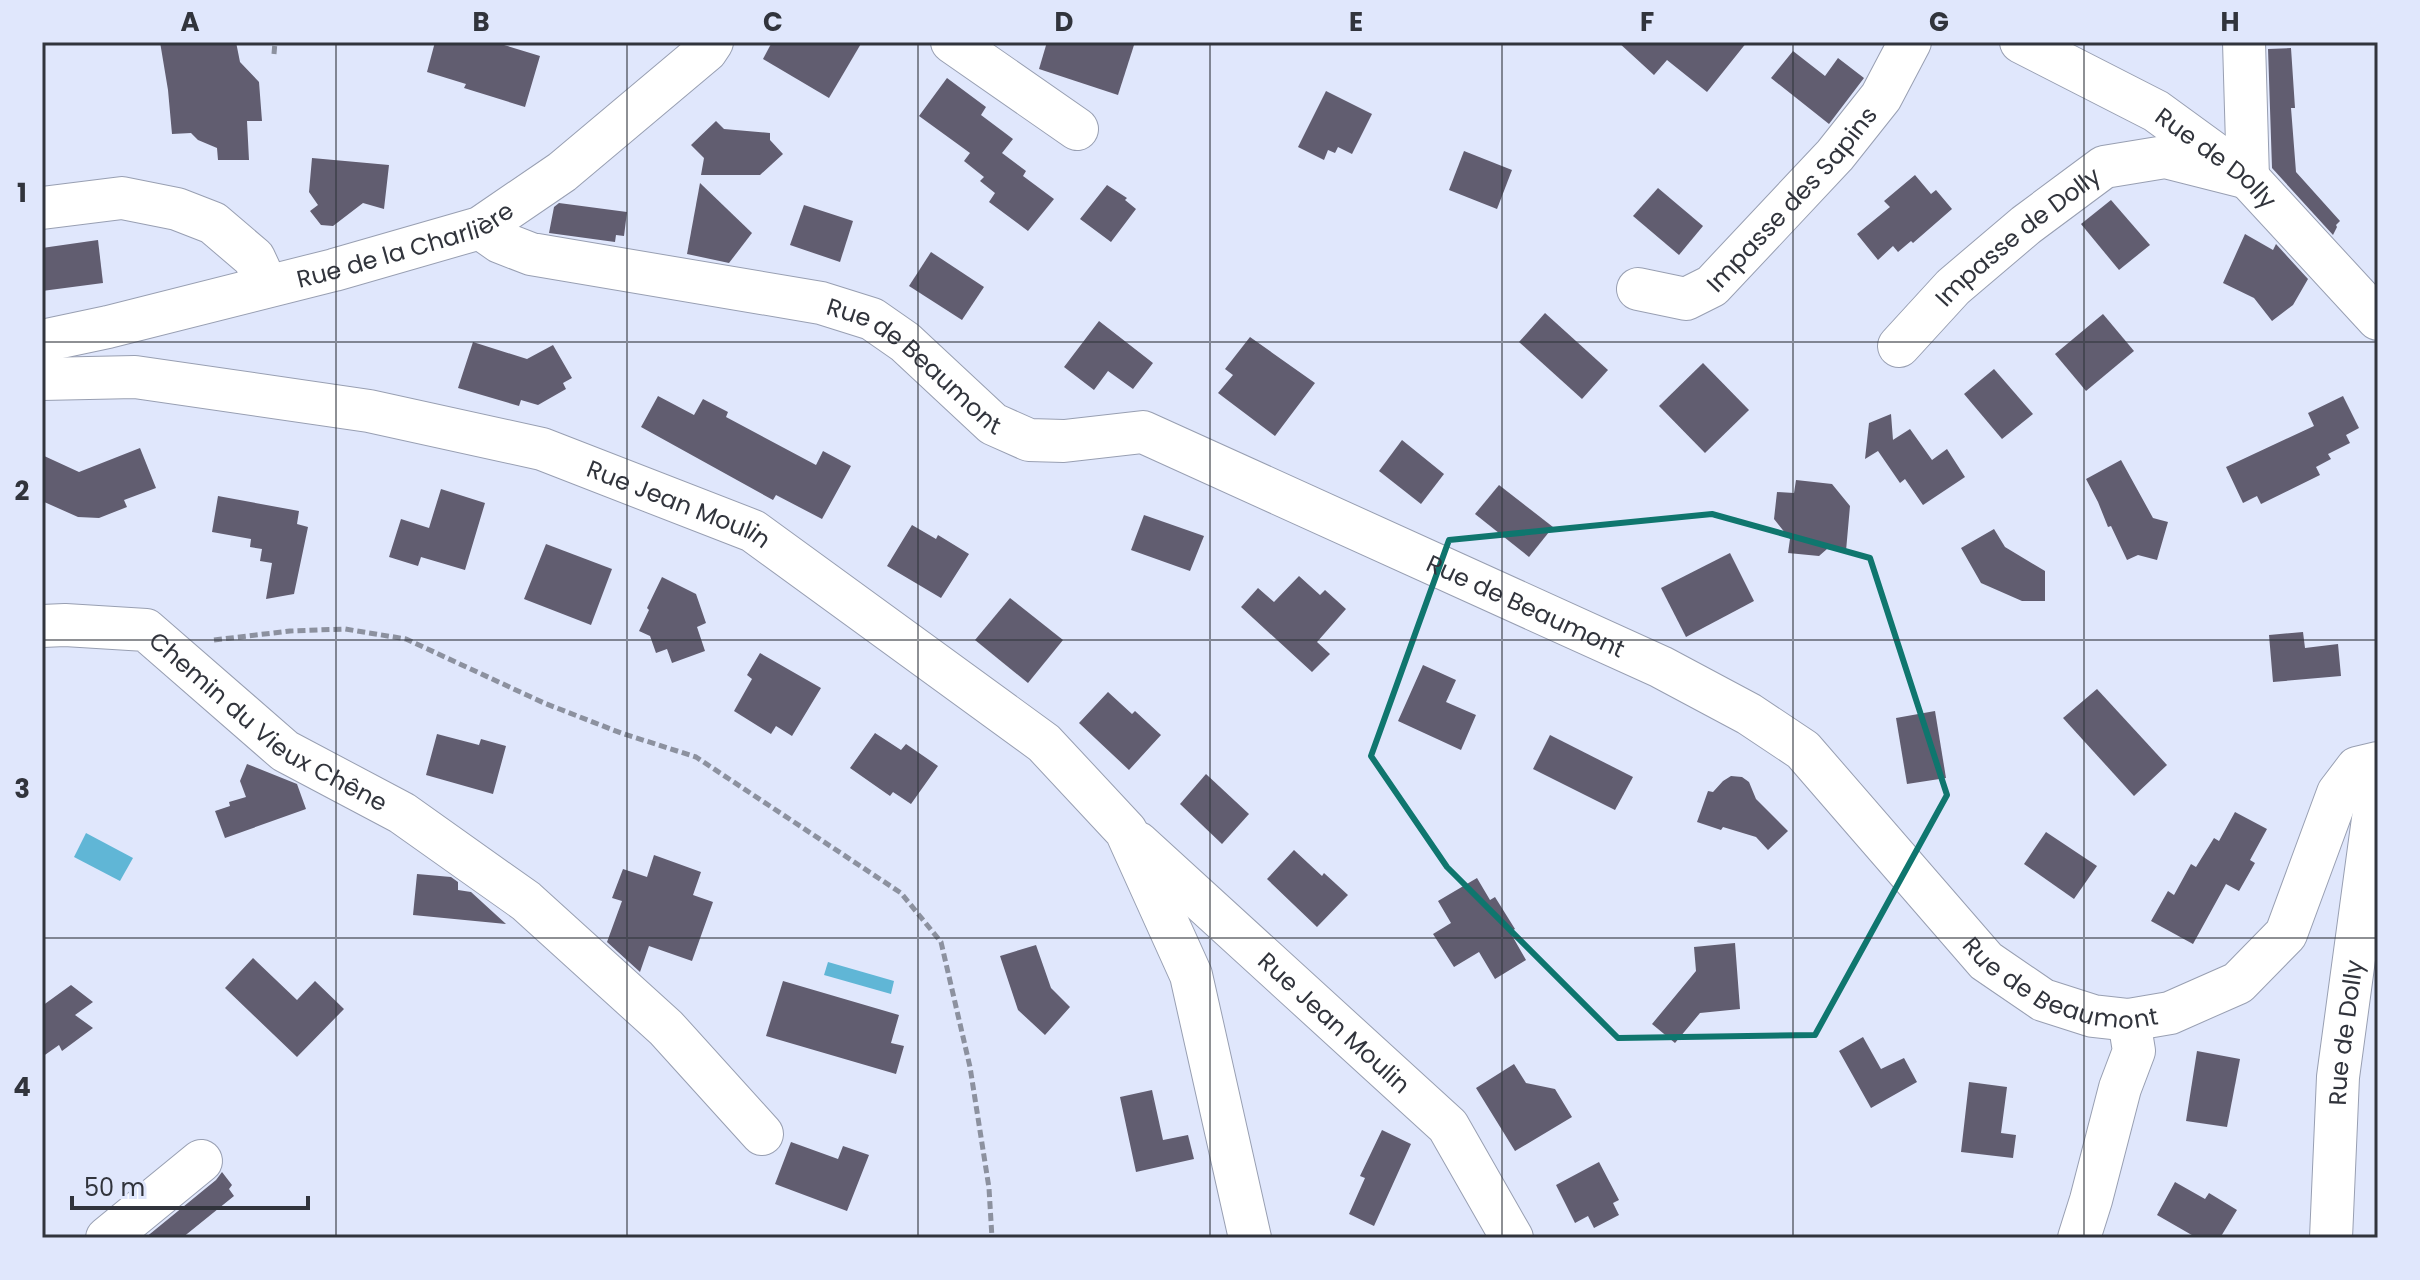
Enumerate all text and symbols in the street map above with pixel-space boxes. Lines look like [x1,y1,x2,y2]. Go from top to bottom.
text: A [180,4,200,40]
text: B [472,4,490,40]
text: C [763,4,783,40]
text: D [1055,4,1074,40]
text: E [1349,4,1363,40]
text: F [1640,4,1654,40]
text: G [1929,4,1949,40]
text: H [2220,4,2240,40]
street label: Impasse des Sapins [1699,99,1884,299]
street label: Rue de Dolly [2149,100,2285,216]
street label: Impasse de Dolly [1927,159,2107,313]
text: 1 [17,175,27,211]
street label: Rue de la Charlière [293,193,520,295]
street label: Rue de Beaumont [823,289,1006,442]
street label: Rue Jean Moulin [582,452,778,555]
text: 2 [15,473,30,509]
street label: Rue de Beaumont [1421,546,1630,665]
street label: Chemin du Vieux Chêne [142,624,393,819]
text: 3 [14,771,30,807]
street label: Rue de Beaumont [1955,929,2160,1037]
street label: Rue Jean Moulin [1251,944,1418,1100]
street label: Rue de Dolly [2320,957,2370,1106]
text: 4 [13,1069,31,1105]
scale bar [72,1160,308,1210]
text: 50 m [84,1171,145,1204]

